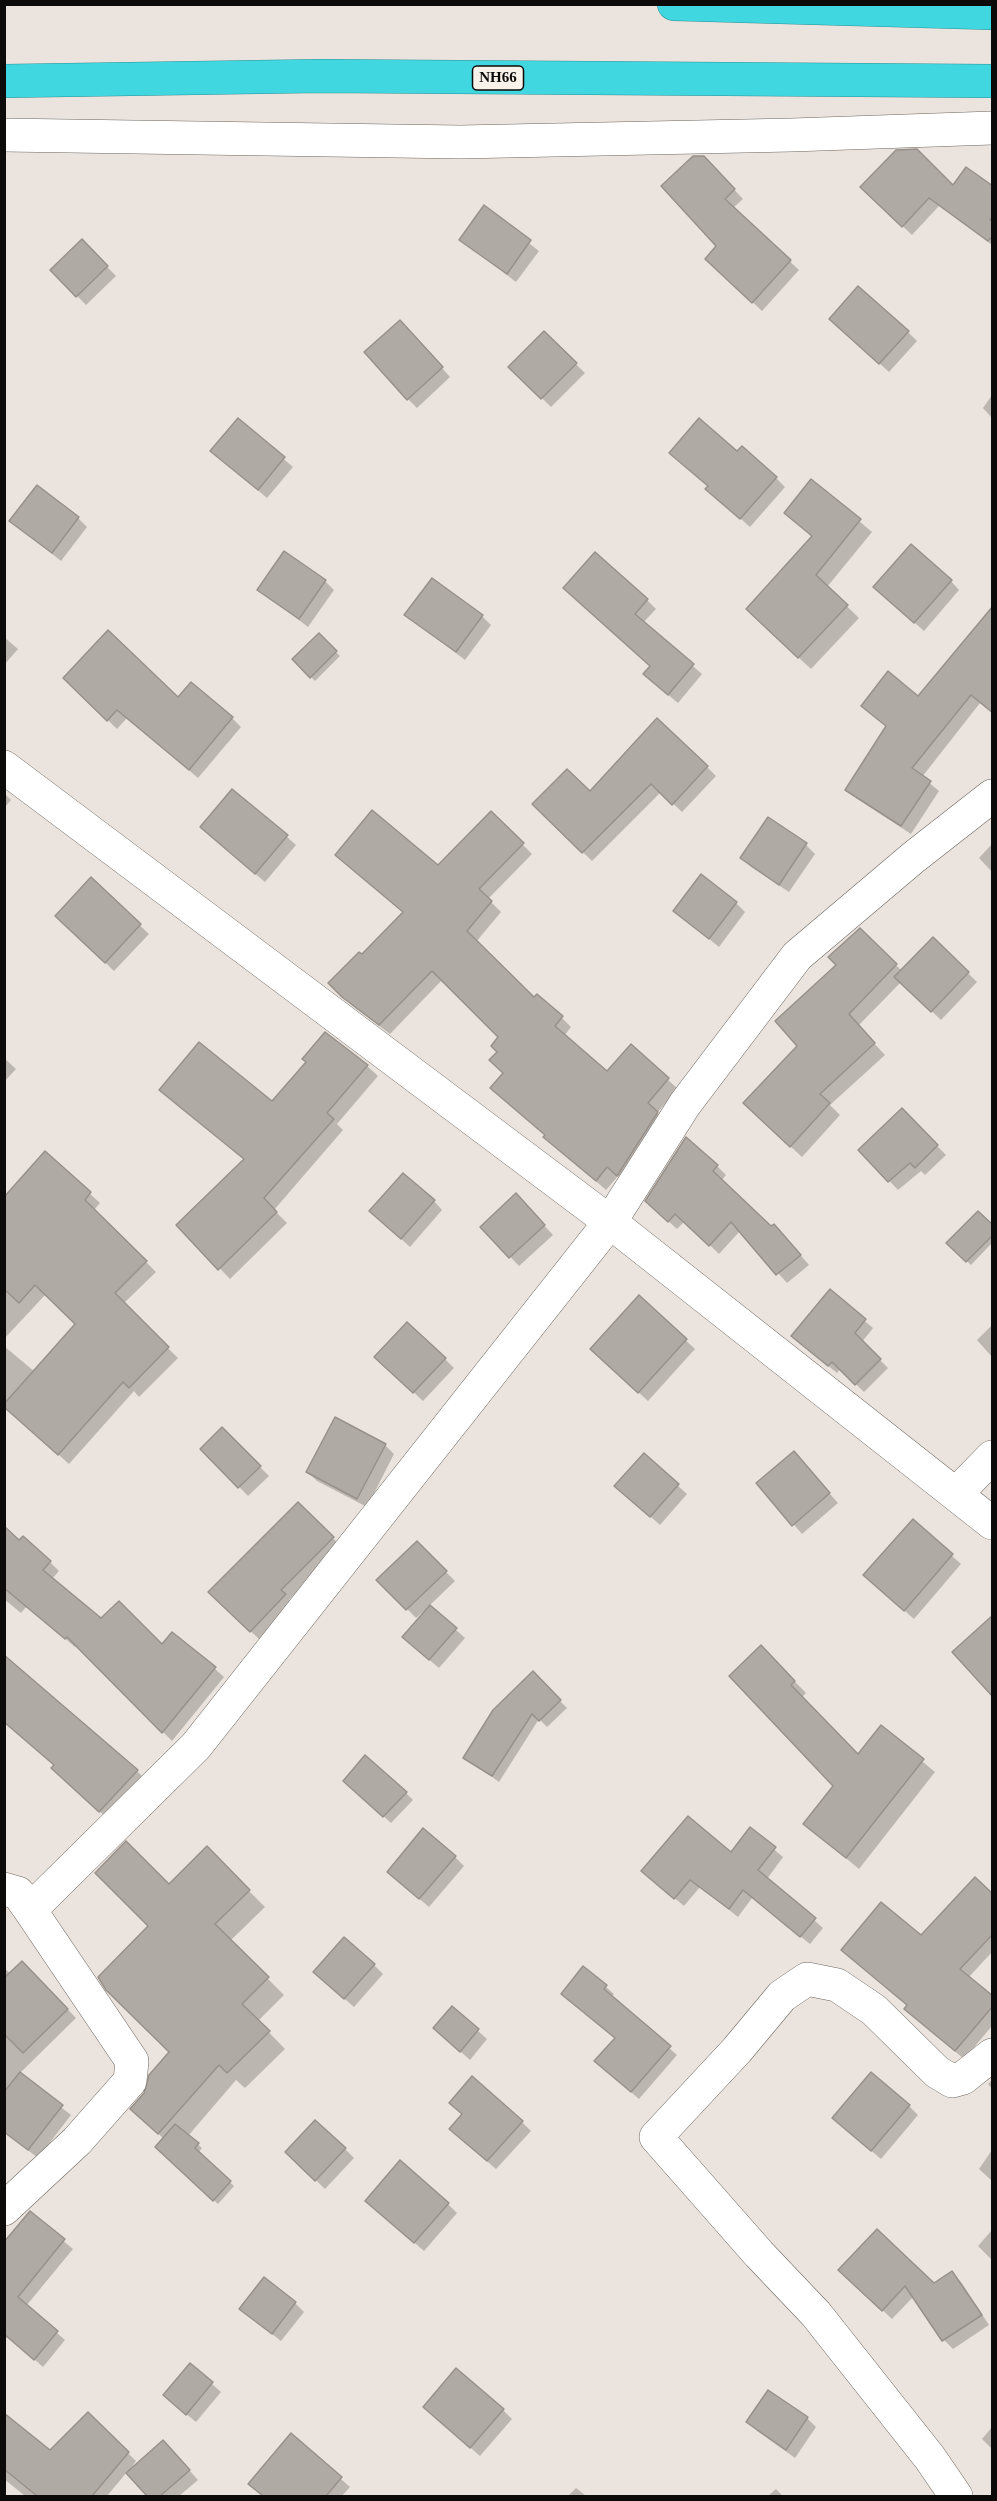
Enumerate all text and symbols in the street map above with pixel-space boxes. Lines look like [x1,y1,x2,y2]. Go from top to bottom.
road number: NH66 [472,66,524,90]

